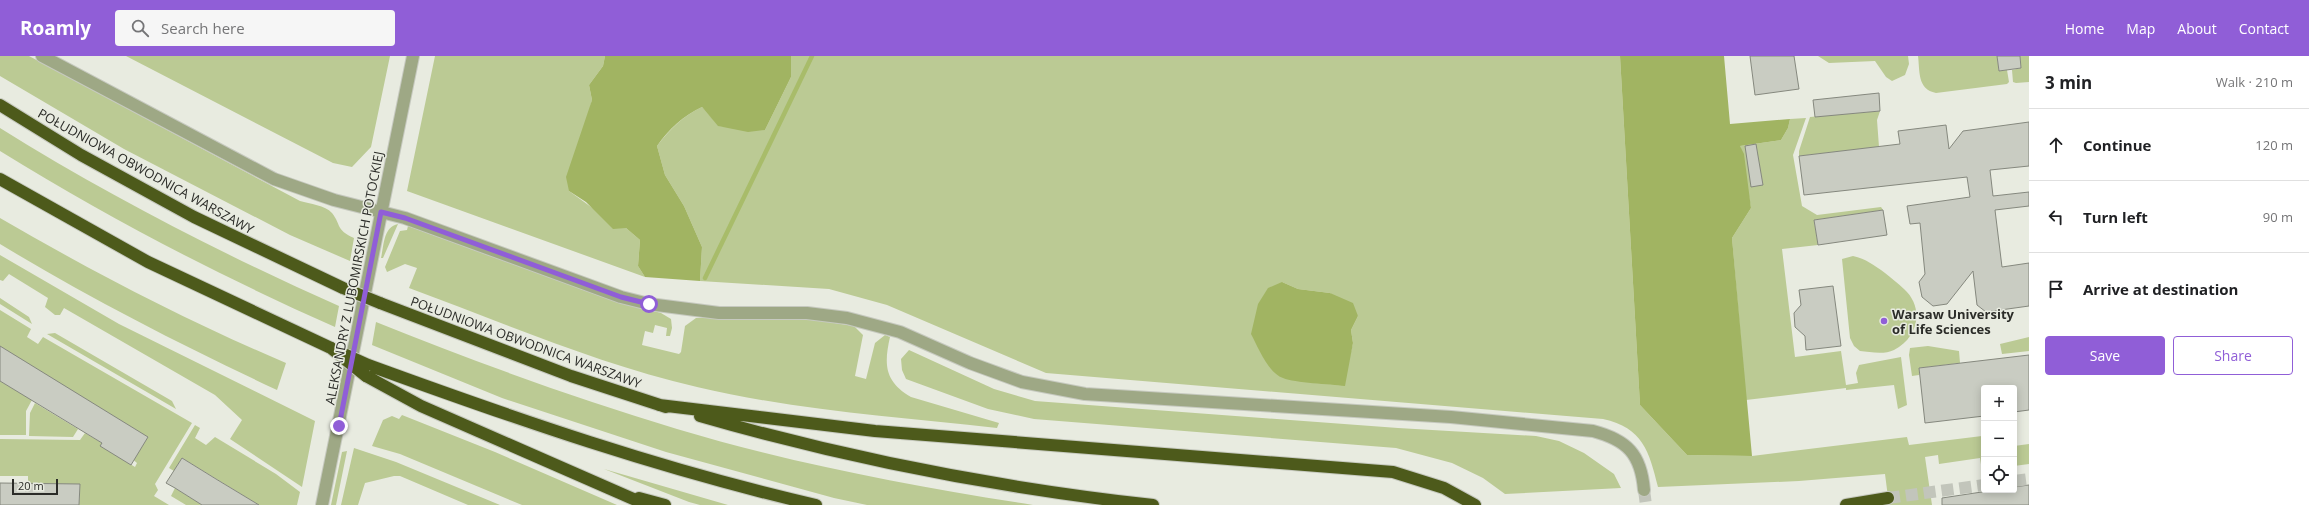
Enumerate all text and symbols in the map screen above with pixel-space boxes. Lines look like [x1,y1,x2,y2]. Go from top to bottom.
search box [115,10,395,46]
text: Roamly [20,15,91,41]
icon: search [129,17,151,39]
text: Search here [161,18,245,38]
text: Home [2065,19,2104,38]
text: Map [2126,19,2155,38]
text: About [2177,19,2217,38]
text: Contact [2239,19,2289,38]
text: 3 min [2045,71,2092,94]
text: Walk · 210 m [2216,73,2293,91]
street label: POŁUDNIOWA OBWODNICA WARSZAWY [35,104,258,238]
icon: ahead [2045,134,2067,156]
text: Continue [2083,135,2151,155]
text: 120 m [2255,136,2293,154]
street label: ALEKSANDRY Z LUBOMIRSKICH POTOCKIEJ [321,150,387,406]
icon: left [2045,206,2067,228]
text: Turn left [2083,207,2148,227]
text: 90 m [2263,208,2293,226]
icon: arrive [2045,278,2067,300]
text: Arrive at destination [2083,279,2238,299]
street label: POŁUDNIOWA OBWODNICA WARSZAWY [408,292,645,392]
route start [640,295,658,313]
place label: Warsaw University of Life Sciences [1892,305,2015,338]
marker: Warsaw University of Life Sciences [1879,316,1889,326]
button: Save [2045,336,2165,375]
button: Share [2173,336,2293,375]
map controls [1981,385,2017,493]
button: + [1981,385,2017,421]
route end [330,417,348,435]
button: − [1981,421,2017,457]
button: locate [1981,457,2017,493]
scale bar [12,477,58,496]
text: 20 m [18,478,44,493]

